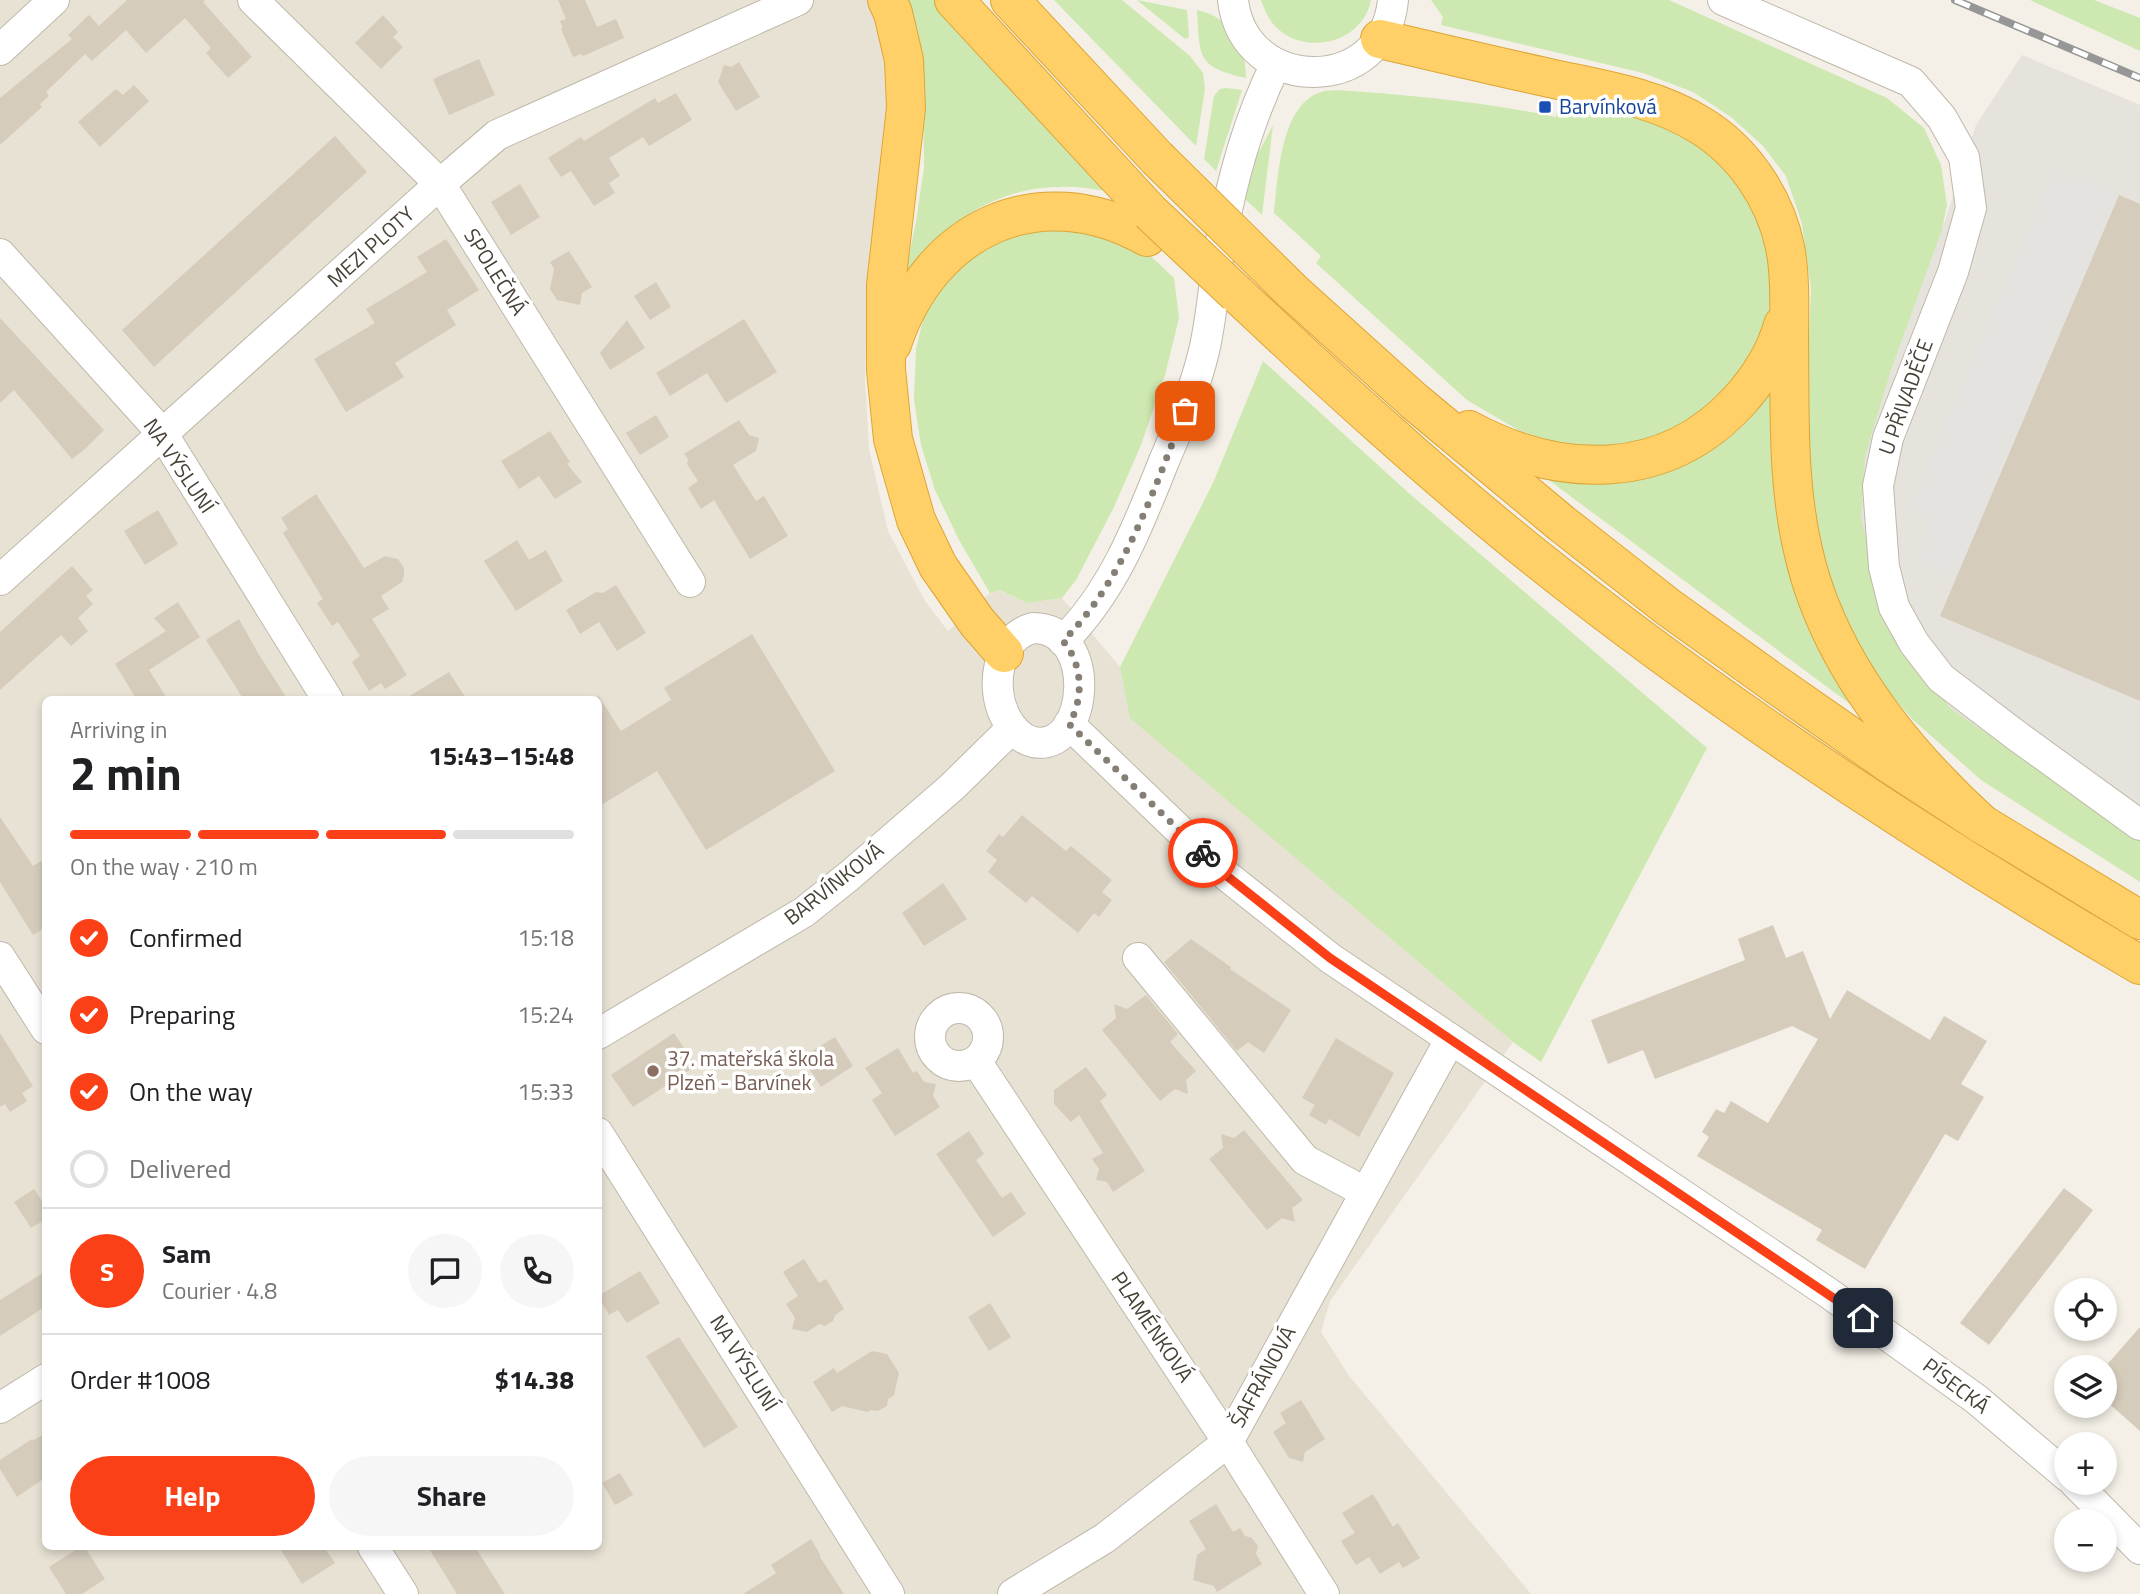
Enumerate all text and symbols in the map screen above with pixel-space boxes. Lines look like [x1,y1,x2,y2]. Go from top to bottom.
place label: Barvínková [1559,90,1657,122]
marker: Barvínková [1537,99,1553,115]
street label: MEZI PLOTY [319,198,422,294]
street label: SPOLEČNÁ [456,222,535,322]
street label: U PŘIVADĚČE [1869,334,1941,459]
pin [1155,381,1215,441]
icon: bag [1166,392,1204,430]
street label: NA VÝSLUNÍ [136,412,224,520]
text: Arriving in [70,712,167,747]
text: 15:43–15:48 [428,736,574,775]
text: 2 min [70,738,182,808]
courier [1168,818,1238,888]
street label: BARVÍNKOVÁ [777,834,890,932]
icon: bike [1184,834,1222,872]
text: On the way · 210 m [70,849,258,884]
text: Confirmed [129,918,243,957]
icon: check [70,919,108,957]
text: 15:18 [517,920,574,955]
text: Preparing [129,995,235,1034]
icon: check [70,996,108,1034]
text: 15:24 [517,997,574,1032]
place label: 37. mateřská škola Plzeň - Barvínek [667,1042,834,1098]
marker: 37. mateřská škola Plzeň - Barvínek [645,1063,661,1079]
text: On the way [129,1072,253,1111]
icon: check [70,1073,108,1111]
text: 15:33 [517,1074,574,1109]
text: Delivered [129,1149,232,1188]
text: Sam [162,1234,211,1273]
button: chat [408,1234,482,1308]
button: phone [500,1234,574,1308]
text: S [100,1252,114,1291]
street label: PLAMÉNKOVÁ [1104,1265,1202,1389]
text: Courier · 4.8 [162,1273,277,1308]
map controls [2054,1278,2117,1572]
button: locate [2054,1278,2117,1341]
pin [1833,1288,1893,1348]
icon: home [1844,1299,1882,1337]
street label: NA VÝSLUNÍ [703,1308,788,1418]
street label: ŠAFRÁNOVÁ [1221,1319,1303,1433]
street label: PÍSECKÁ [1916,1349,1997,1421]
button: layers [2054,1355,2117,1418]
text: Order #1008 [70,1360,210,1399]
text: $14.38 [495,1360,574,1399]
button: + [2054,1432,2117,1495]
button: Help [70,1456,315,1536]
button: Share [329,1456,574,1536]
button: − [2054,1509,2117,1572]

